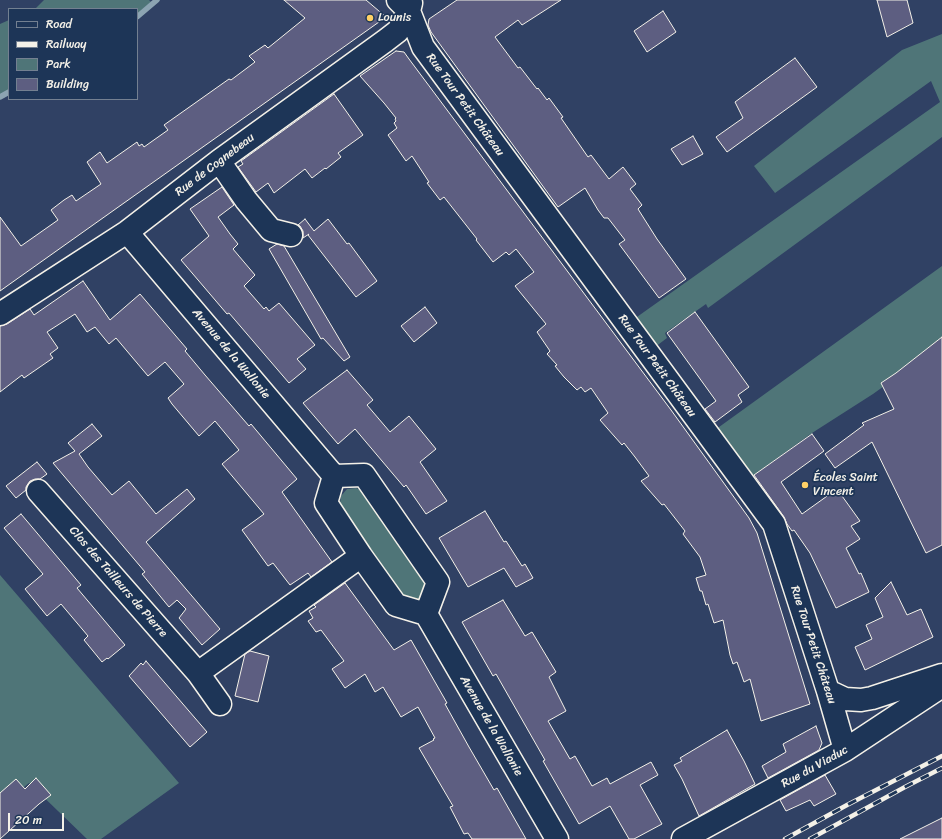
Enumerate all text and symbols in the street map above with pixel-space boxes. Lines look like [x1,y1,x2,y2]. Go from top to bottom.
legend [8,8,138,100]
place label: Lounis [378,11,411,25]
text: Road [46,13,72,35]
marker: Lounis [365,13,375,23]
text: Railway [46,33,87,55]
street label: Rue Tour Petit Château [423,51,507,159]
text: Park [46,53,71,75]
text: Building [46,73,89,95]
street label: Rue de Cognebeau [173,130,257,200]
street label: Avenue de la Wallonie [189,306,273,402]
street label: Rue Tour Petit Château [615,312,699,420]
place label: Écoles Saint Vincent [813,471,878,499]
marker: Écoles Saint Vincent [800,480,810,490]
street label: Clos des Tailleurs de Pierre [66,524,170,640]
street label: Rue Tour Petit Château [787,584,839,706]
street label: Avenue de la Wallonie [456,673,526,779]
street label: Rue du Viaduc [779,743,851,791]
scale bar [10,805,66,831]
text: 20 m [15,809,42,831]

